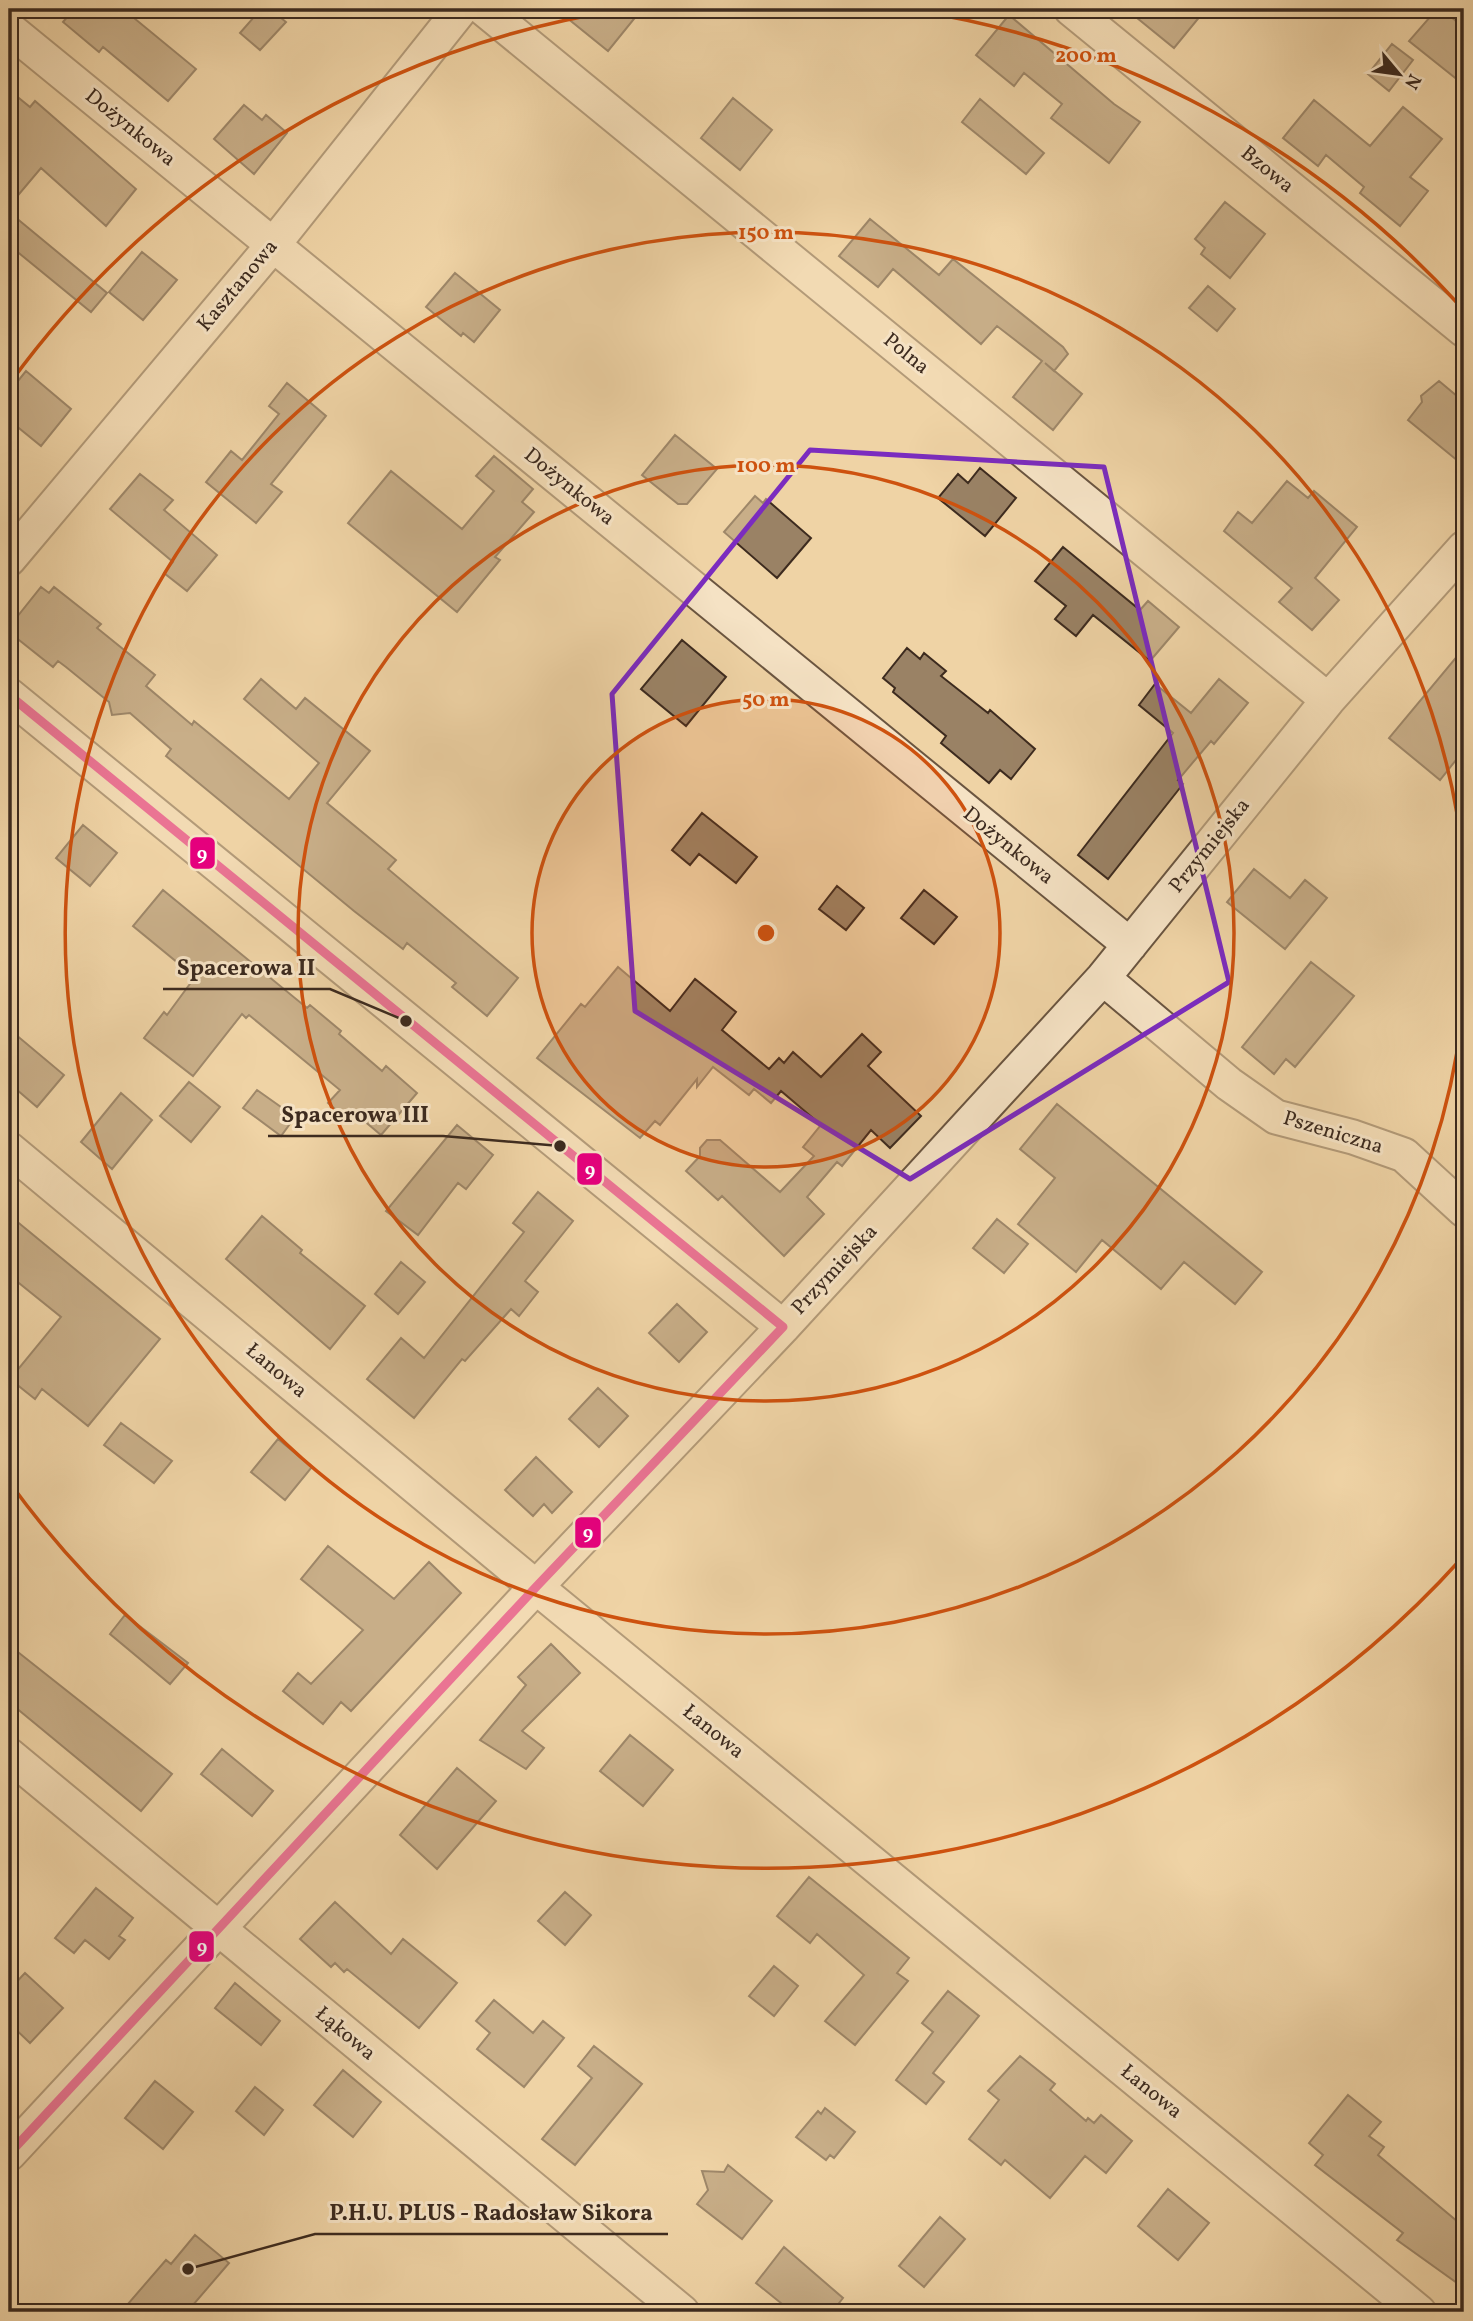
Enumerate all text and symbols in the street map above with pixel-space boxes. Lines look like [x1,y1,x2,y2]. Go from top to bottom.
north arrow [1364,38,1434,108]
text: 200 m [1055,42,1117,71]
text: N [1397,69,1427,94]
street label: Dożynkowa [78,82,182,174]
street label: Bzowa [1234,139,1300,201]
text: 150 m [738,219,794,248]
street label: Kasztanowa [191,234,285,338]
street label: Polna [877,326,935,382]
street label: Dożynkowa [517,441,621,533]
text: 100 m [736,452,796,481]
text: 50 m [742,686,790,715]
street label: Przymiejska [1163,792,1257,900]
street label: Dożynkowa [956,800,1060,892]
line badge: 9 [189,836,216,870]
text: 9 [197,842,207,868]
centre of rings [754,921,778,945]
callout: Spacerowa II [163,945,330,989]
text: Spacerowa II [177,953,315,985]
callout: Spacerowa III [268,1092,443,1136]
text: Spacerowa III [281,1100,429,1132]
street label: Pszeniczna [1279,1104,1387,1162]
line badge: 9 [576,1152,603,1186]
text: 9 [585,1158,595,1184]
street label: Przymiejska [785,1218,885,1322]
street label: Łanowa [239,1337,313,1405]
line badge: 9 [574,1516,602,1549]
text: 9 [583,1521,593,1547]
street label: Łanowa [676,1698,750,1766]
line badge: 9 [188,1930,215,1963]
text: 9 [197,1935,207,1961]
street label: Łąkowa [308,2000,382,2068]
street label: Łanowa [1114,2058,1188,2126]
callout: P.H.U. PLUS - Radosław Sikora [315,2190,668,2234]
text: P.H.U. PLUS - Radosław Sikora [329,2198,653,2230]

